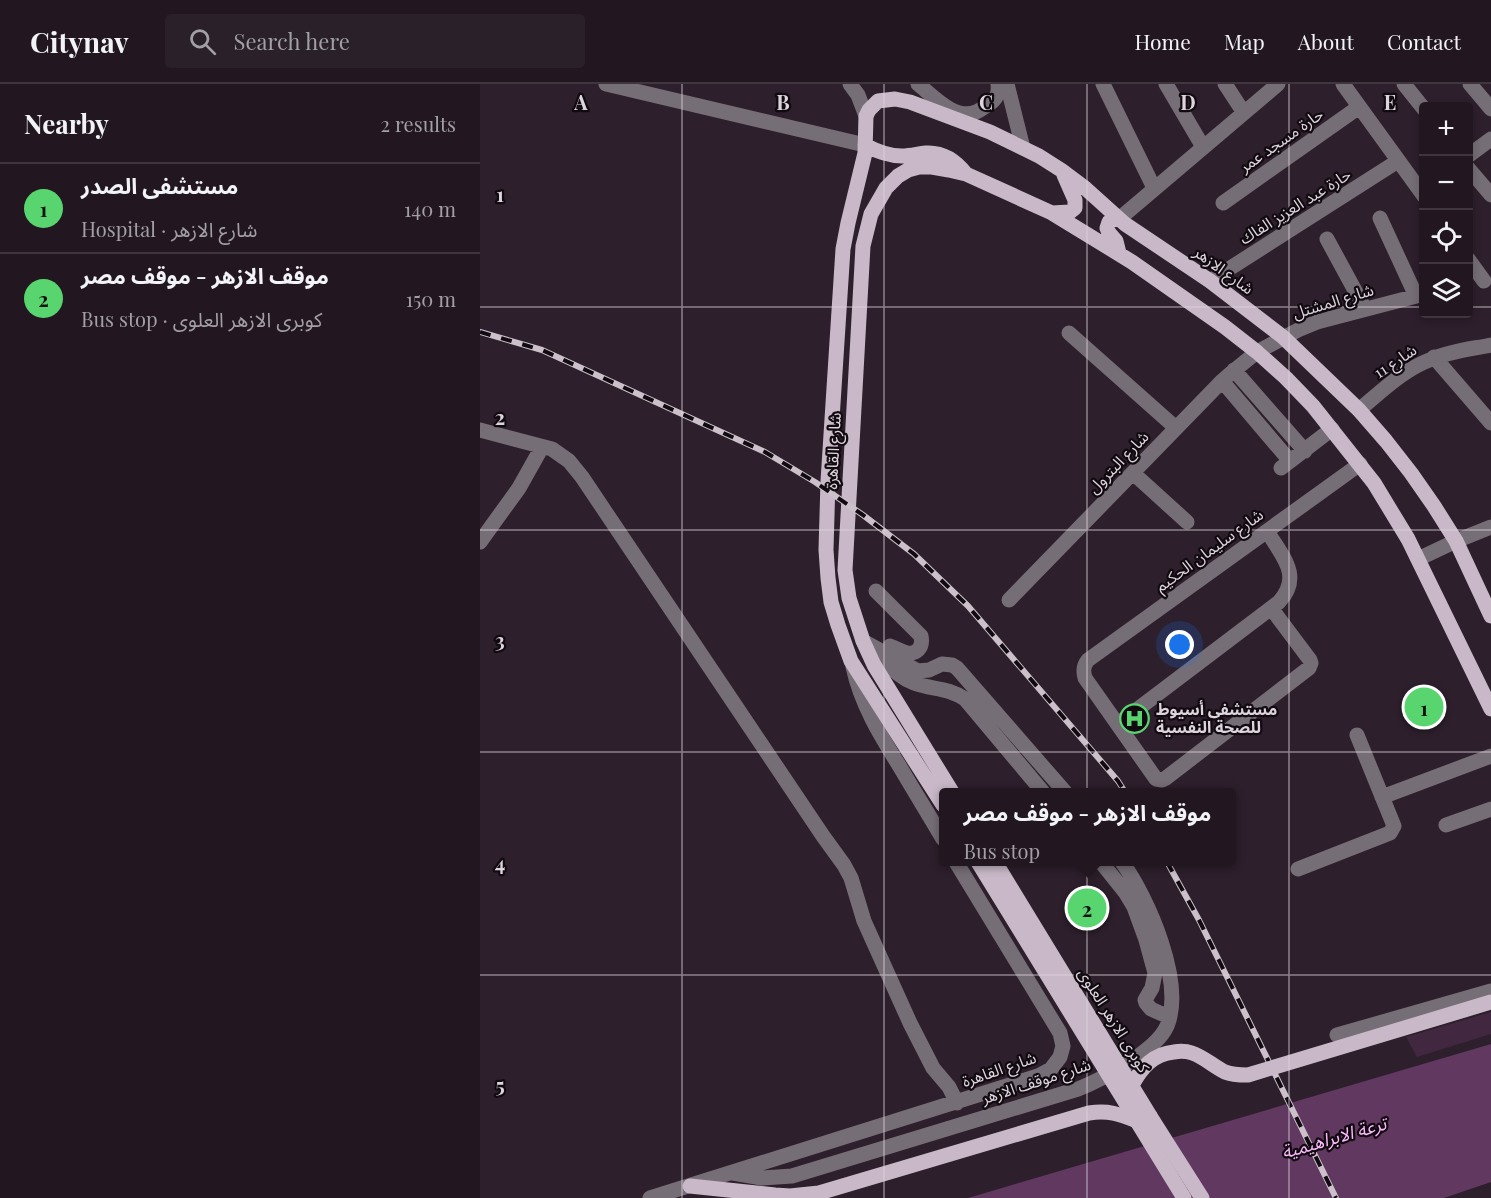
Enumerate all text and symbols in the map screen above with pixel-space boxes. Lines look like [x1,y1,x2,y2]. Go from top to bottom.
search box [165,14,585,68]
text: Citynav [30,23,129,60]
icon: search [186,25,219,58]
text: Search here [234,26,350,56]
text: Home [1135,27,1191,55]
text: Map [1224,27,1265,55]
text: About [1298,27,1354,55]
text: Contact [1387,27,1461,55]
text: A [573,88,588,115]
text: B [776,88,790,115]
text: C [979,88,993,115]
text: D [1180,88,1196,115]
text: E [1384,88,1396,115]
map controls [1419,102,1473,318]
button: + [1419,102,1473,156]
street label: حارة مسجد عمر [1234,103,1327,177]
text: Nearby [24,106,109,141]
text: 2 results [381,110,456,137]
button: − [1419,156,1473,210]
street label: حارة عبد العزيز الفاك [1235,163,1354,248]
text: مستشفى الصدر [81,170,238,200]
text: 1 [496,180,504,207]
text: 1 [40,195,47,222]
text: 140 m [404,195,456,222]
button: locate [1419,210,1473,264]
text: Hospital · شارع الازهر [81,215,257,242]
street label: شارع الازهر [1188,240,1258,301]
text: موقف الازهر - موقف مصر [81,260,329,290]
button: layers [1419,264,1473,318]
street label: شارع المشتل [1290,278,1377,326]
text: 2 [38,285,49,312]
text: 150 m [406,285,456,312]
text: Bus stop · كوبرى الازهر العلوى [81,305,322,332]
street label: شارع 11 [1369,339,1422,385]
text: 2 [495,403,505,430]
street label: شارع القاهرة [820,412,848,490]
street label: شارع البترول [1083,426,1155,500]
street label: شارع سليمان الحكيم [1151,503,1269,598]
text: 3 [495,626,505,653]
your location [1165,630,1194,659]
pin: 1 [1404,684,1444,730]
place label: مستشفى أسيوط للصحة النفسية [1156,698,1277,737]
hospital icon: مستشفى أسيوط للصحة النفسية [1119,702,1151,734]
popup [939,788,1236,866]
text: موقف الازهر - موقف مصر [964,797,1211,827]
text: Bus stop [964,837,1040,864]
text: 4 [495,849,505,876]
pin: 2 [1068,886,1106,930]
street label: كوبرى الازهر العلوى [1074,963,1155,1076]
street label: شارع القاهرة [959,1046,1040,1094]
street label: شارع موقف الازهر [978,1053,1094,1111]
text: 5 [495,1071,505,1098]
water label: ترعة الابراهيمية [1279,1110,1391,1163]

